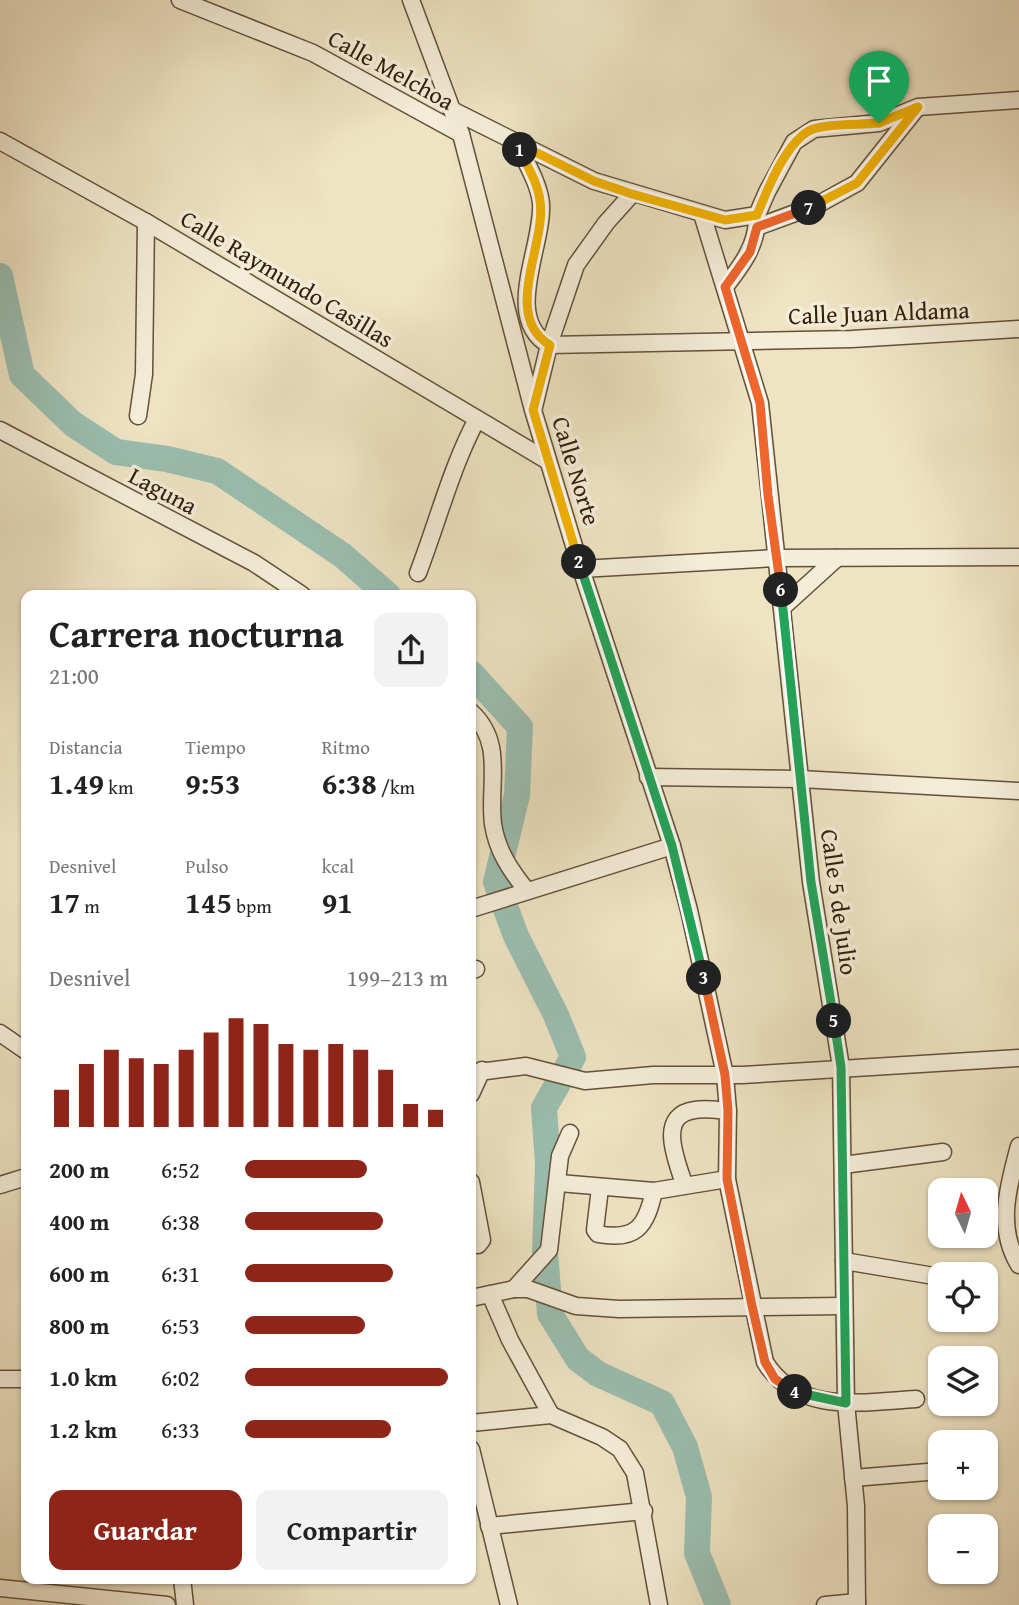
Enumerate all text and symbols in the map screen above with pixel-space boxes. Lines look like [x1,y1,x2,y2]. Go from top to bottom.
street label: Calle Melchoa [322,20,461,119]
pin [849,51,909,123]
icon: arrive [860,62,898,100]
pin: 1 [503,132,538,168]
text: 1 [515,135,524,163]
pin: 7 [792,190,826,226]
text: 7 [804,193,813,221]
street label: Calle Raymundo Casillas [174,201,400,356]
street label: Calle Juan Aldama [788,292,971,333]
street label: Calle Norte [543,412,610,530]
street label: Laguna [123,458,204,523]
pin: 2 [562,544,596,580]
text: 2 [574,547,583,575]
pin: 6 [764,572,798,608]
text: 6 [776,575,785,603]
text: Carrera nocturna [49,605,344,661]
button: share [374,613,448,687]
text: 21:00 [49,659,99,692]
text: Distancia [49,733,123,761]
text: Tiempo [185,733,246,761]
text: Ritmo [322,733,370,761]
text: 1.49 [49,761,104,805]
text: 9:53 [185,761,240,805]
text: 6:38 [322,761,377,805]
text: km [104,773,133,801]
text: /km [377,773,415,801]
street label: Calle 5 de Julio [812,827,867,977]
text: Desnivel [49,852,116,880]
text: Pulso [185,852,228,880]
text: kcal [322,852,354,880]
text: 17 [49,880,80,924]
text: 145 [185,880,232,924]
text: 91 [322,880,353,924]
text: m [80,892,100,920]
text: bpm [232,892,272,920]
pin: 3 [686,960,722,996]
text: Desnivel [49,961,130,994]
text: 199–213 m [347,961,448,994]
text: 3 [699,963,708,991]
pin: 5 [816,1004,852,1038]
text: 5 [829,1006,838,1034]
text: 200 m [49,1153,110,1186]
text: 6:52 [161,1153,200,1186]
north arrow [928,1178,998,1248]
map controls [928,1178,998,1584]
text: 400 m [49,1205,110,1238]
text: 6:38 [161,1205,200,1238]
text: 600 m [49,1257,110,1290]
text: 6:31 [161,1257,200,1290]
button: locate [928,1262,998,1332]
text: 800 m [49,1309,110,1342]
text: 6:53 [161,1309,200,1342]
button: layers [928,1346,998,1416]
text: 1.0 km [49,1361,117,1394]
text: 6:02 [161,1361,200,1394]
pin: 4 [778,1374,812,1410]
text: 4 [790,1377,799,1405]
text: 1.2 km [49,1413,117,1446]
text: 6:33 [161,1413,200,1446]
button: + [928,1430,998,1500]
button: Guardar [49,1490,242,1570]
button: Compartir [256,1490,448,1570]
button: − [928,1514,998,1584]

